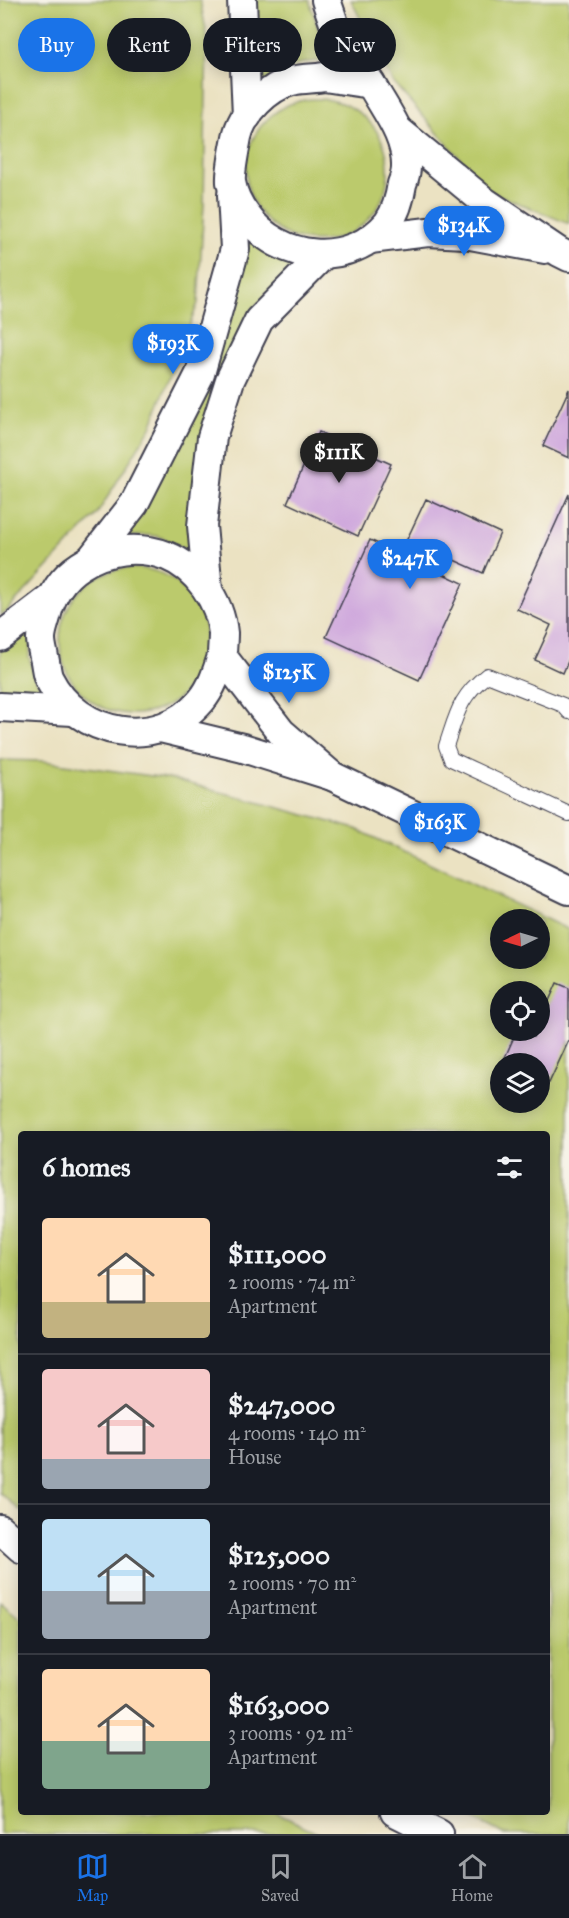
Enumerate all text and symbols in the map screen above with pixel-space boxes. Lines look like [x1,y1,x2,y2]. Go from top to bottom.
chip: Buy [18,18,95,72]
chip: Rent [107,18,191,72]
chip: Filters [203,18,302,72]
chip: New [314,18,396,72]
pin: $134K [422,206,506,257]
text: $134K [437,213,491,237]
pin: $193K [131,324,215,375]
text: $193K [147,331,199,355]
pin: $111K [297,433,381,484]
text: $111K [314,440,364,464]
pin: $247K [368,539,452,590]
text: $247K [381,546,439,570]
pin: $125K [247,653,331,704]
text: $125K [262,660,316,684]
pin: $163K [398,803,482,854]
text: $163K [414,810,466,834]
north arrow [490,909,550,969]
map controls [490,909,550,1113]
button: locate [490,981,550,1041]
button: layers [490,1053,550,1113]
text: 6 homes [42,1151,131,1183]
icon: filters [493,1151,526,1184]
text: $111,000 [228,1238,327,1270]
icon: home [90,1242,162,1314]
text: 2 rooms · 74 m² [228,1270,355,1294]
text: Apartment [228,1294,317,1318]
text: $247,000 [228,1389,335,1421]
icon: home [90,1393,162,1465]
text: 4 rooms · 140 m² [228,1421,366,1445]
text: House [228,1445,282,1469]
text: $125,000 [228,1539,330,1571]
icon: home [90,1543,162,1615]
text: 2 rooms · 70 m² [228,1571,356,1595]
text: Apartment [228,1595,317,1619]
text: $163,000 [228,1689,330,1721]
icon: home [90,1693,162,1765]
text: 3 rooms · 92 m² [228,1721,353,1745]
text: Apartment [228,1745,317,1769]
tab: Map [76,1850,109,1905]
tab: Saved [261,1850,299,1905]
tab: Home [451,1850,493,1905]

